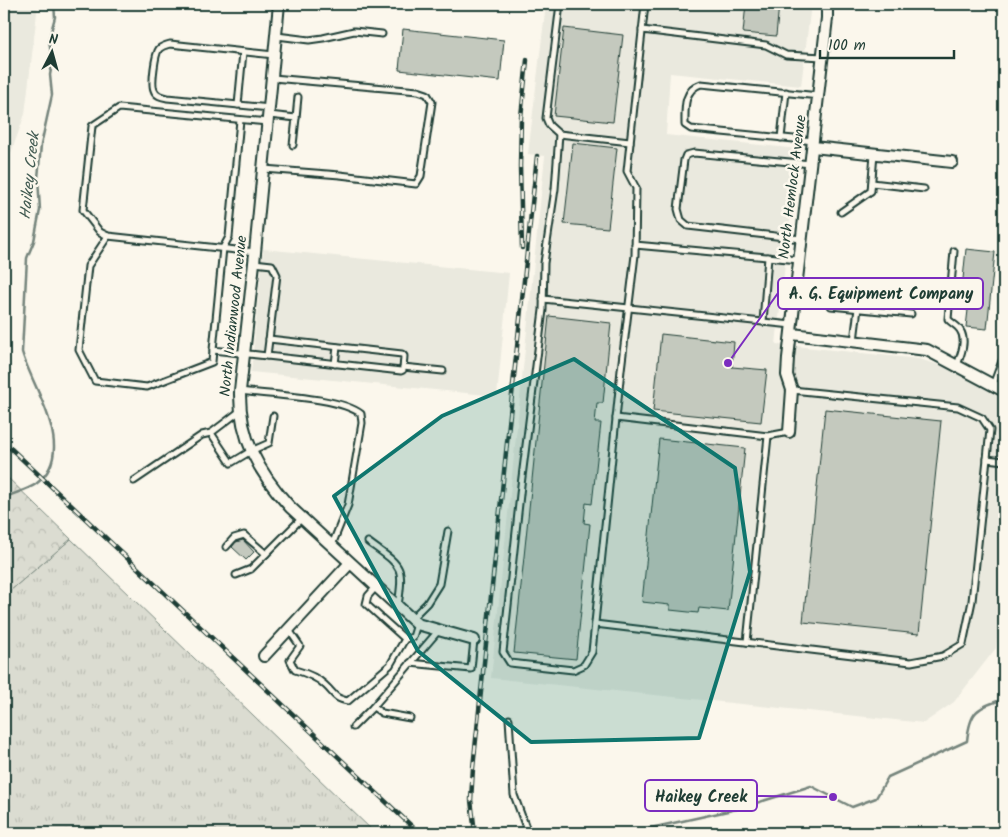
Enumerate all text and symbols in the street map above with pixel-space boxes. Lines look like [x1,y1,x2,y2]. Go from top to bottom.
north arrow [28,28,78,78]
scale bar [820,28,954,60]
text: N [48,29,59,51]
text: 100 m [828,34,866,58]
street label: North Hemlock Avenue [772,113,814,260]
water label: Haikey Creek [13,129,47,221]
street label: North Indianwood Avenue [214,234,254,398]
callout: A. G. Equipment Company [778,278,983,309]
text: A. G. Equipment Company [789,282,974,307]
callout: Haikey Creek [645,780,757,811]
text: Haikey Creek [655,785,748,810]

